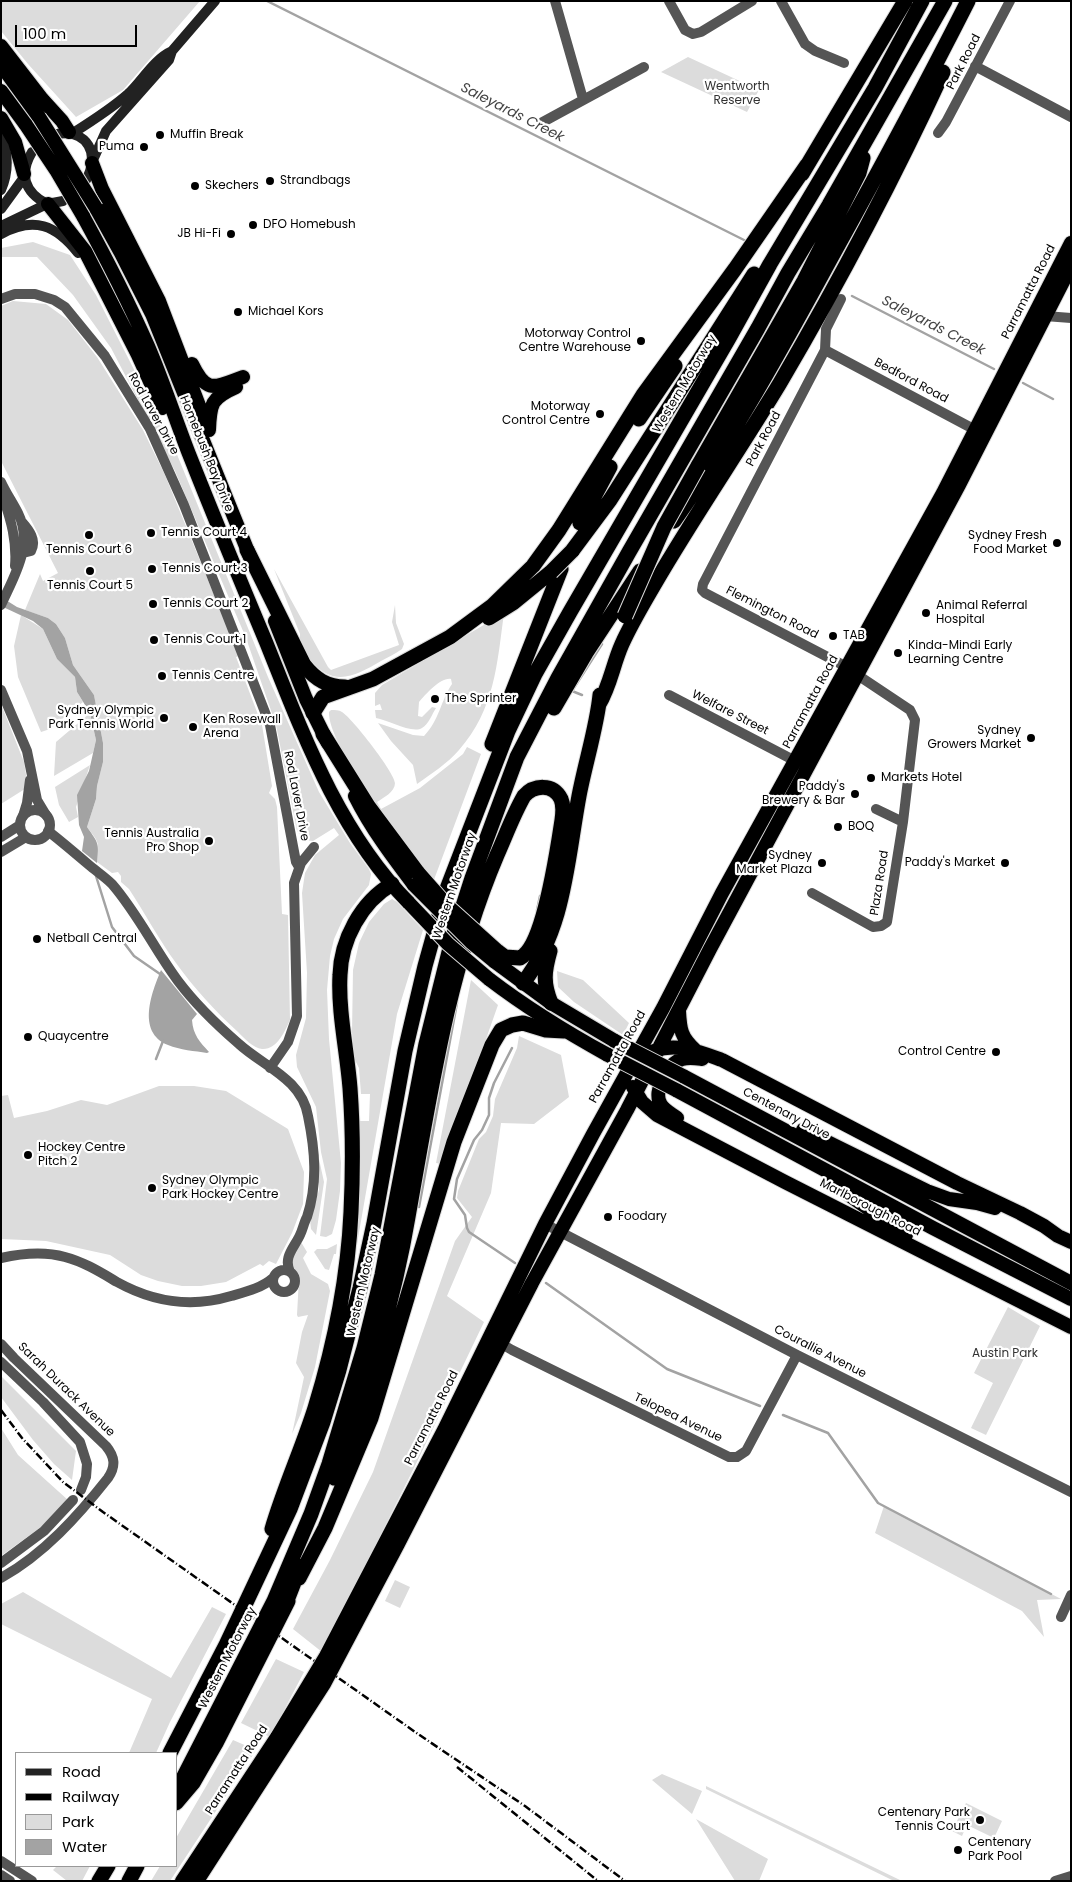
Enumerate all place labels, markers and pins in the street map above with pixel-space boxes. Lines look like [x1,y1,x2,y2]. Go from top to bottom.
place label: Muffin Break [170,128,243,142]
marker: Muffin Break [154,129,166,141]
place label: Puma [99,140,134,154]
marker: Puma [138,141,150,153]
place label: Strandbags [280,174,350,188]
marker: Strandbags [264,175,276,187]
place label: Skechers [205,179,259,193]
marker: Skechers [189,180,201,192]
place label: DFO Homebush [263,218,356,232]
marker: DFO Homebush [247,219,259,231]
place label: JB Hi-Fi [177,227,221,241]
marker: JB Hi-Fi [225,228,237,240]
place label: Michael Kors [248,305,324,319]
marker: Michael Kors [232,306,244,318]
place label: Motorway Control Centre Warehouse [519,327,631,355]
marker: Motorway Control Centre Warehouse [635,335,647,347]
place label: Motorway Control Centre [502,400,590,428]
marker: Motorway Control Centre [594,408,606,420]
place label: Tennis Court 4 [161,526,247,540]
marker: Tennis Court 4 [145,527,157,539]
marker: Tennis Court 6 [83,529,95,541]
place label: Sydney Fresh Food Market [968,529,1047,557]
marker: Sydney Fresh Food Market [1051,537,1063,549]
place label: Tennis Court 6 [46,543,132,557]
place label: Tennis Court 3 [162,562,247,576]
marker: Tennis Court 3 [146,563,158,575]
marker: Tennis Court 5 [84,565,96,577]
place label: Tennis Court 5 [47,579,133,593]
place label: Tennis Court 2 [163,597,248,611]
marker: Tennis Court 2 [147,598,159,610]
place label: Animal Referral Hospital [936,599,1027,627]
marker: Animal Referral Hospital [920,607,932,619]
place label: TAB [843,629,865,643]
marker: TAB [827,630,839,642]
place label: Tennis Court 1 [164,633,246,647]
marker: Tennis Court 1 [148,634,160,646]
place label: Kinda-Mindi Early Learning Centre [908,639,1012,667]
marker: Kinda-Mindi Early Learning Centre [892,647,904,659]
place label: Tennis Centre [172,669,254,683]
marker: Tennis Centre [156,670,168,682]
place label: The Sprinter [445,692,516,706]
marker: The Sprinter [429,693,441,705]
place label: Sydney Olympic Park Tennis World [48,704,154,732]
marker: Sydney Olympic Park Tennis World [158,712,170,724]
place label: Ken Rosewall Arena [203,713,281,741]
marker: Ken Rosewall Arena [187,721,199,733]
place label: Sydney Growers Market [927,724,1021,752]
marker: Sydney Growers Market [1025,732,1037,744]
place label: Markets Hotel [881,771,962,785]
marker: Markets Hotel [865,772,877,784]
place label: Paddy's Brewery & Bar [762,780,845,808]
marker: Paddy's Brewery & Bar [849,788,861,800]
place label: BOQ [848,820,874,834]
marker: BOQ [832,821,844,833]
place label: Tennis Australia Pro Shop [104,827,199,855]
marker: Tennis Australia Pro Shop [203,835,215,847]
place label: Sydney Market Plaza [736,849,812,877]
place label: Paddy's Market [905,856,995,870]
marker: Sydney Market Plaza [816,857,828,869]
marker: Paddy's Market [999,857,1011,869]
place label: Netball Central [47,932,137,946]
marker: Netball Central [31,933,43,945]
place label: Quaycentre [38,1030,109,1044]
marker: Quaycentre [22,1031,34,1043]
place label: Control Centre [898,1045,986,1059]
marker: Control Centre [990,1046,1002,1058]
place label: Hockey Centre Pitch 2 [38,1141,126,1169]
marker: Hockey Centre Pitch 2 [22,1149,34,1161]
place label: Sydney Olympic Park Hockey Centre [162,1174,278,1202]
marker: Sydney Olympic Park Hockey Centre [146,1182,158,1194]
place label: Foodary [618,1210,667,1224]
marker: Foodary [602,1211,614,1223]
place label: Centenary Park Tennis Court [878,1806,970,1834]
marker: Centenary Park Tennis Court [974,1814,986,1826]
place label: Centenary Park Pool [968,1836,1031,1864]
marker: Centenary Park Pool [952,1844,964,1856]

